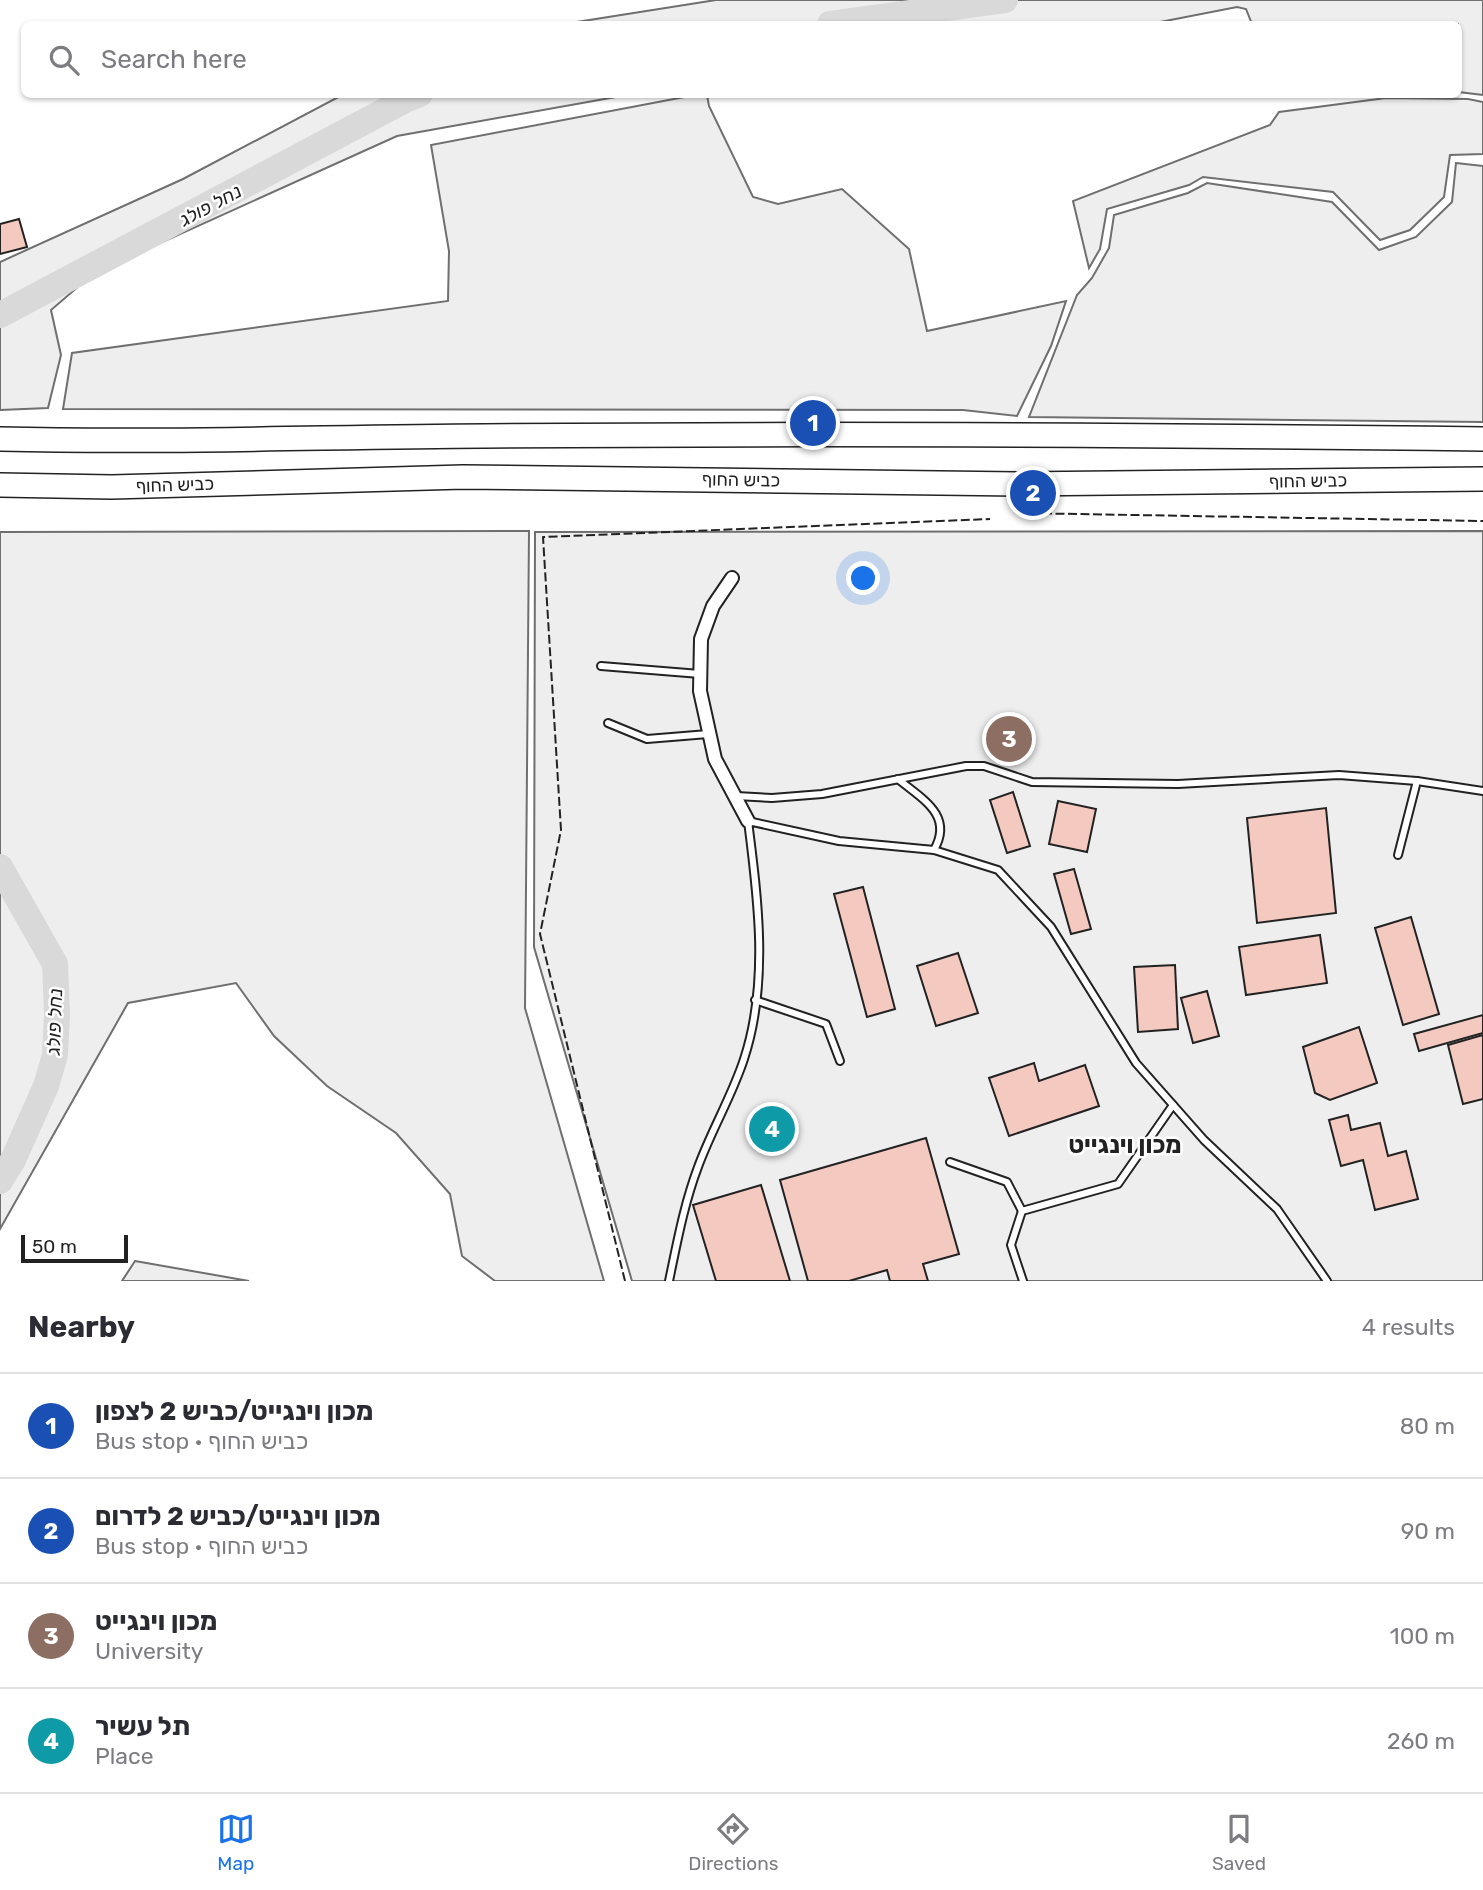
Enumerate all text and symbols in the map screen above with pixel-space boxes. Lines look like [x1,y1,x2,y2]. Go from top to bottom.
search box [21,21,1462,98]
icon: search [45,41,83,79]
text: Search here [101,44,247,75]
water label: נחל פולג [175,179,245,231]
pin: 1 [790,397,836,449]
pin: 2 [1010,467,1056,519]
street label: כביש החוף [702,468,780,492]
street label: כביש החוף [1269,469,1347,493]
street label: כביש החוף [135,473,215,497]
your location [846,561,880,595]
pin: 3 [986,713,1032,765]
water label: נחל פולג [42,988,67,1056]
pin: 4 [749,1103,795,1155]
district label: מכון וינגייט [1068,1131,1182,1159]
scale bar [21,1232,128,1264]
text: 50 m [32,1235,77,1258]
text: Nearby [28,1309,135,1345]
text: 4 results [1362,1313,1455,1341]
text: מכון וינגייט/כביש 2 לצפון [95,1396,373,1427]
text: 1 [45,1412,57,1440]
text: 80 m [1400,1412,1455,1440]
text: Bus stop · כביש החוף [95,1427,308,1455]
text: מכון וינגייט/כביש 2 לדרום [95,1501,381,1532]
text: 2 [44,1517,58,1545]
text: 90 m [1401,1517,1455,1545]
text: Bus stop · כביש החוף [95,1532,308,1560]
text: מכון וינגייט [95,1606,217,1637]
text: 3 [43,1622,59,1650]
text: 100 m [1390,1622,1455,1650]
text: University [95,1637,204,1665]
text: תל עשיר [95,1711,190,1742]
text: 4 [43,1727,59,1755]
text: 260 m [1387,1727,1455,1755]
text: Place [95,1742,154,1770]
tab: Map [217,1810,255,1875]
tab: Directions [688,1810,778,1875]
tab: Saved [1212,1810,1266,1875]

